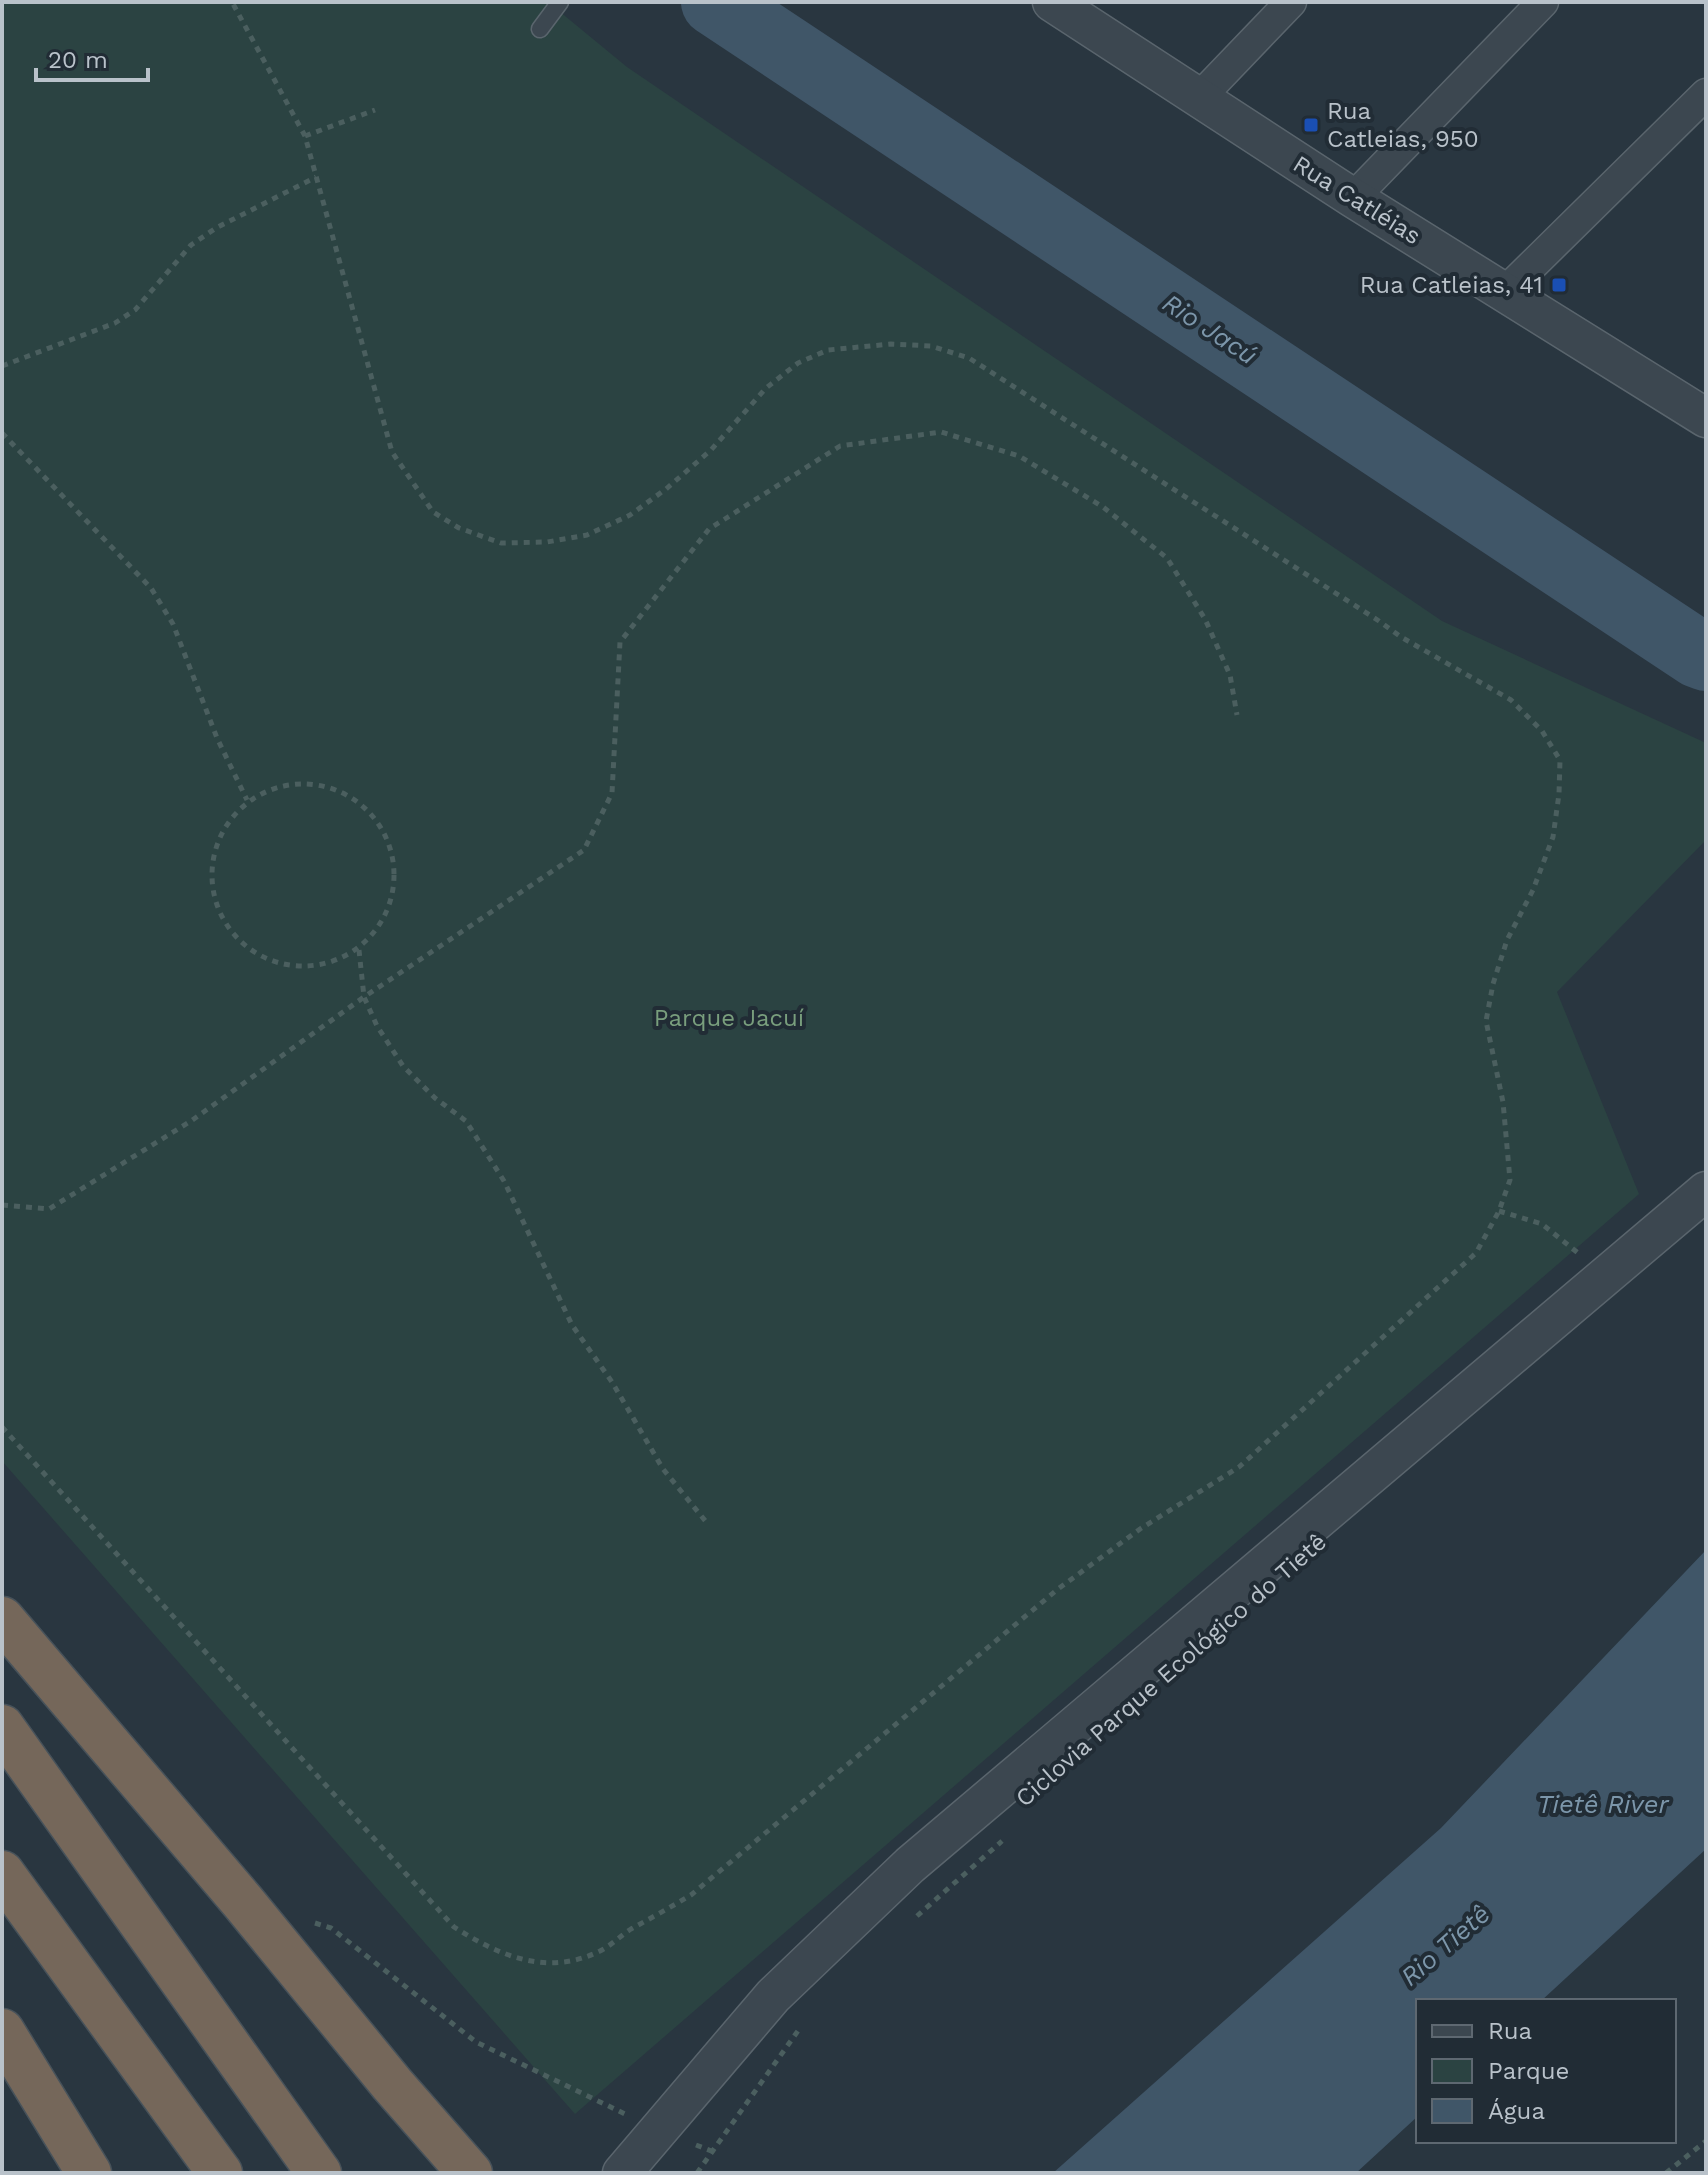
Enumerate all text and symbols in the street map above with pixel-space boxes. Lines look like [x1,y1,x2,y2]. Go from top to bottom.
scale bar [36,32,148,82]
text: 20 m [48,46,108,74]
place label: Rua Catleias, 950 [1327,97,1479,153]
marker: Rua Catleias, 950 [1302,116,1320,134]
street label: Rua Catléias [1288,150,1426,250]
place label: Rua Catleias, 41 [1360,271,1543,299]
marker: Rua Catleias, 41 [1550,276,1568,294]
water label: Rio Jacú [1157,287,1263,371]
park label: Parque Jacuí [654,1004,804,1032]
street label: Ciclovia Parque Ecológico do Tietê [1010,1528,1332,1812]
water label: Tietê River [1537,1789,1670,1819]
water label: Rio Tietê [1394,1898,1496,1992]
legend [1416,1999,1676,2143]
text: Rua [1488,2017,1532,2045]
text: Parque [1488,2057,1569,2085]
text: Água [1488,2097,1545,2125]

